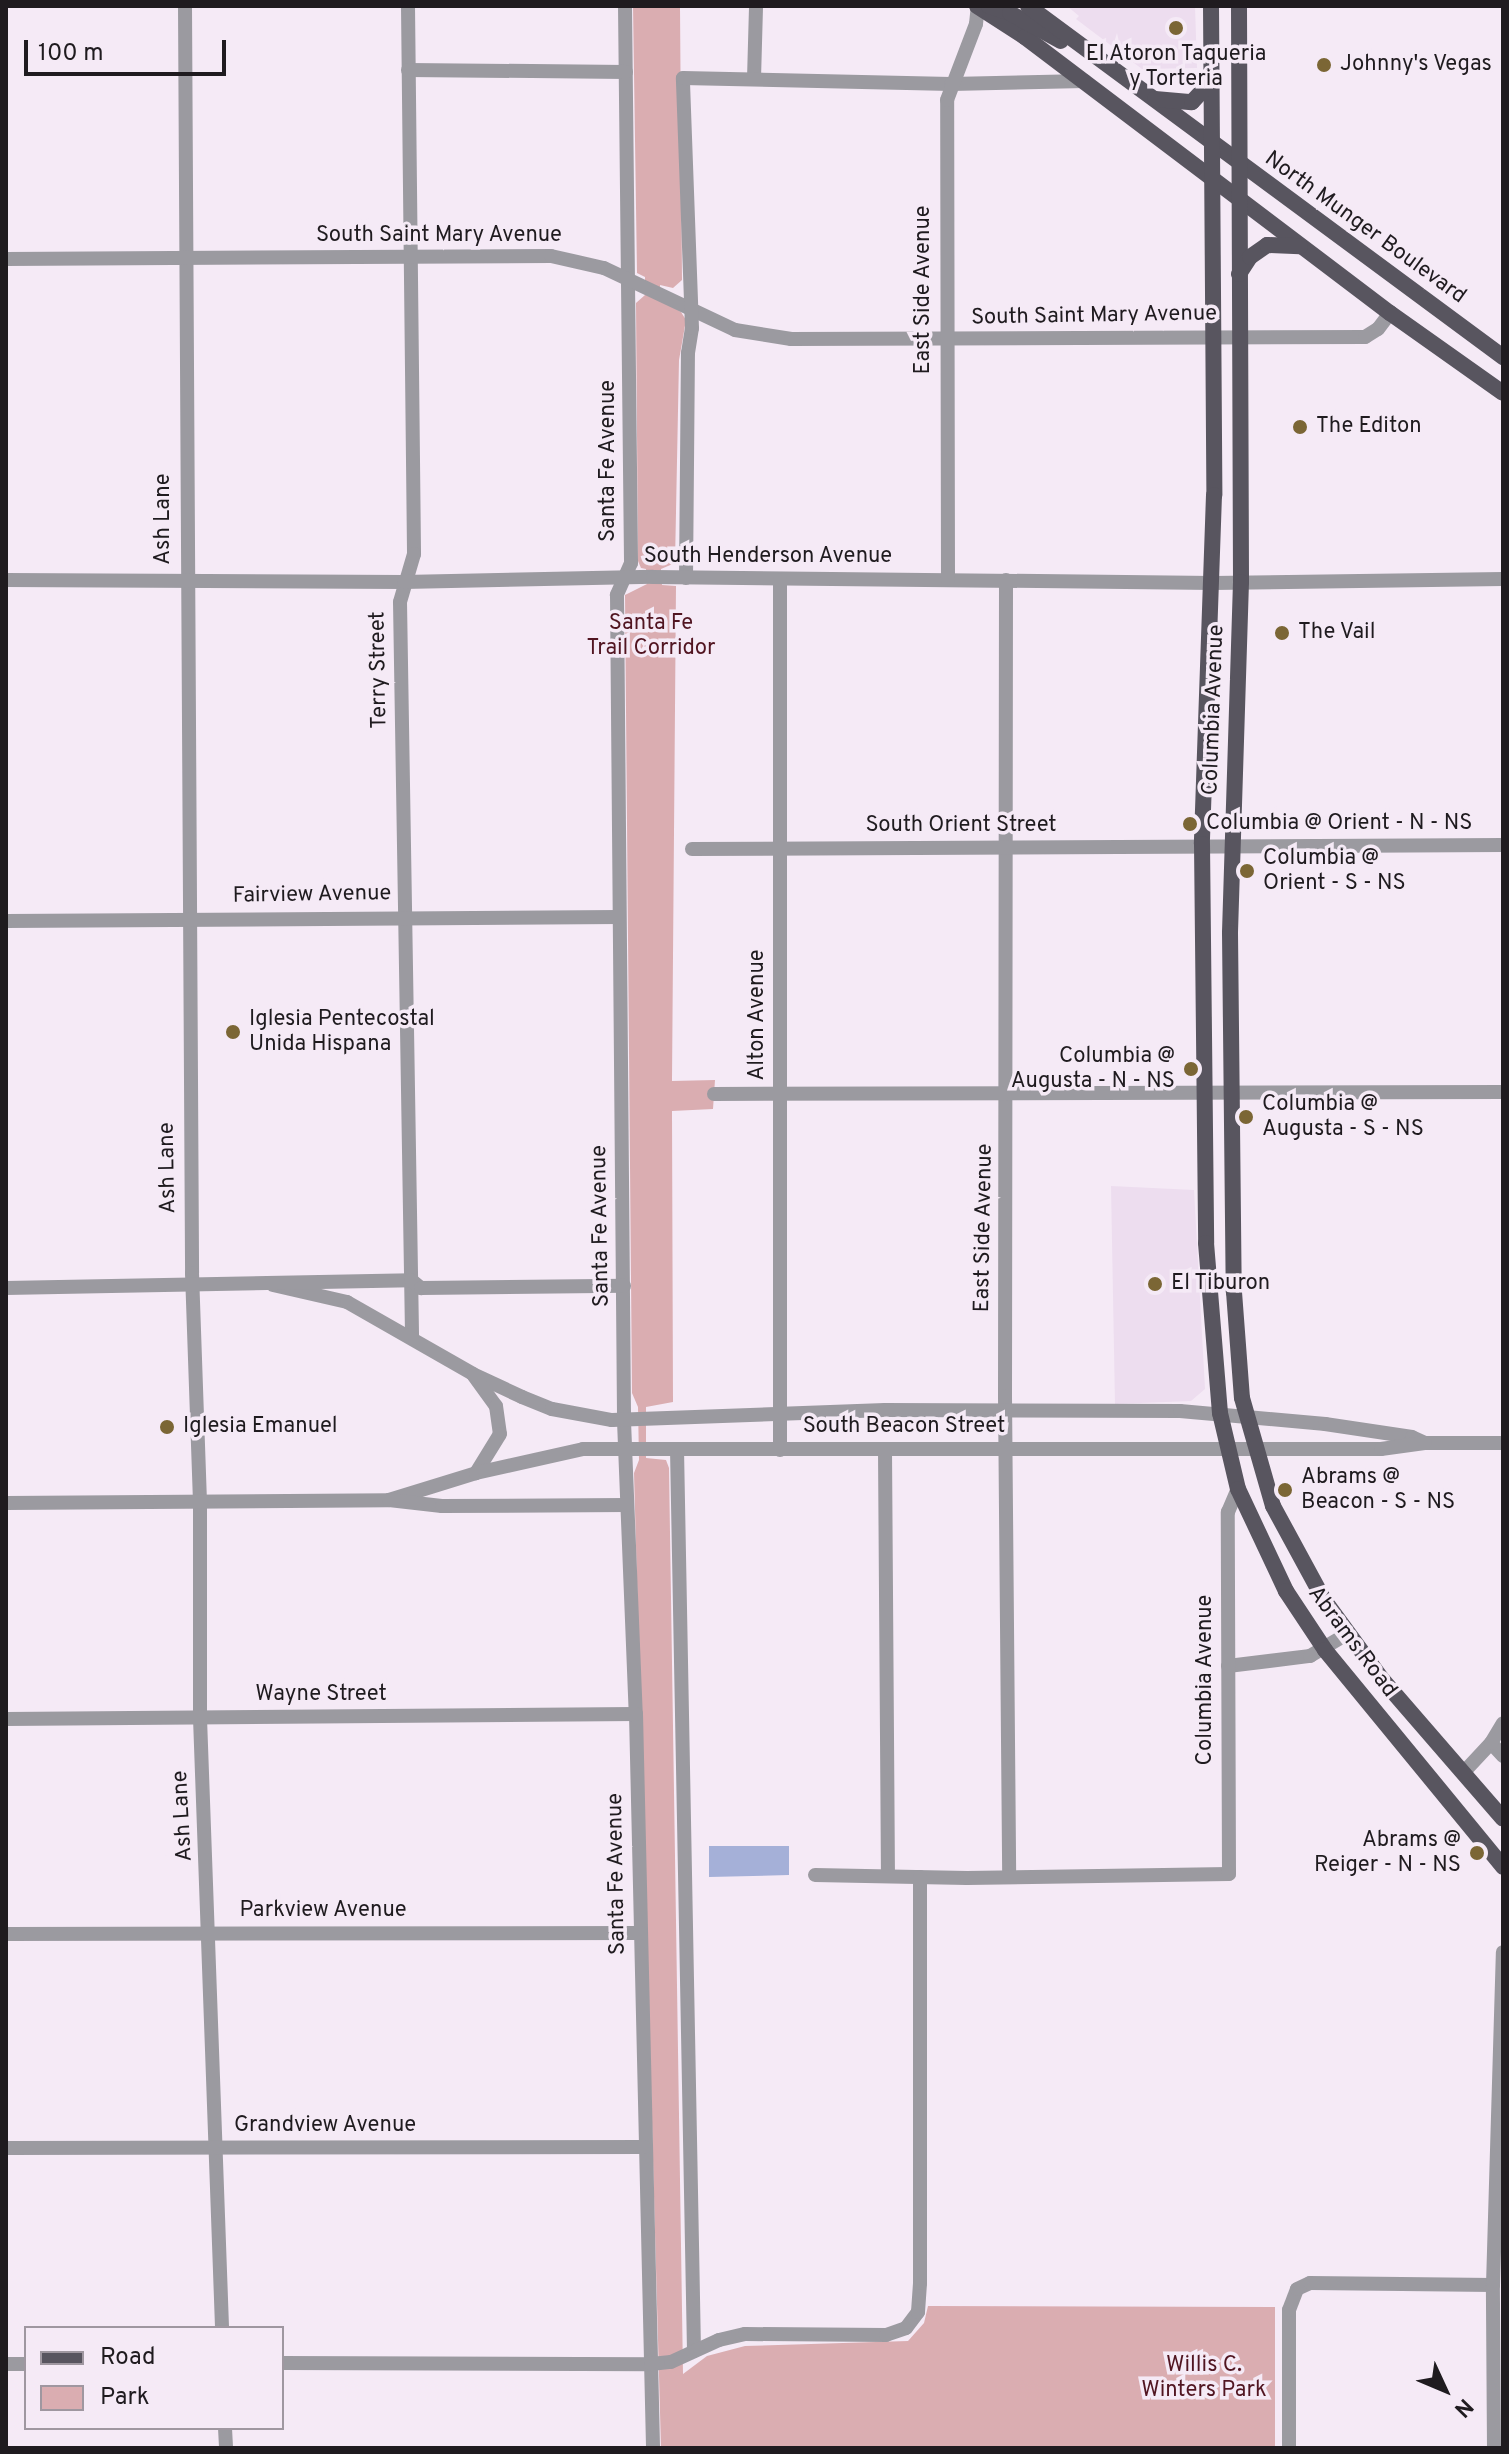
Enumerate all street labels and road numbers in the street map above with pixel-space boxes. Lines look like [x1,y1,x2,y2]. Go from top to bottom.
street label: North Munger Boulevard [1259,146,1471,310]
street label: East Side Avenue [911,205,937,375]
street label: South Saint Mary Avenue [316,223,562,249]
street label: South Saint Mary Avenue [970,301,1218,331]
street label: Santa Fe Avenue [596,379,622,543]
street label: Ash Lane [151,473,177,565]
street label: South Henderson Avenue [643,544,893,570]
street label: Terry Street [365,611,393,729]
street label: Columbia Avenue [1198,624,1230,796]
street label: South Orient Street [865,813,1057,839]
street label: Fairview Avenue [232,880,392,910]
street label: Alton Avenue [745,949,771,1081]
street label: Ash Lane [154,1122,182,1214]
street label: East Side Avenue [969,1143,999,1313]
street label: Santa Fe Avenue [586,1144,616,1308]
street label: South Beacon Street [803,1414,1005,1440]
street label: Abrams Road [1302,1581,1402,1703]
street label: Columbia Avenue [1193,1594,1219,1766]
street label: Wayne Street [255,1682,387,1708]
street label: Ash Lane [167,1770,199,1862]
street label: Santa Fe Avenue [602,1792,632,1956]
street label: Parkview Avenue [239,1898,407,1924]
street label: Grandview Avenue [233,2113,417,2139]

